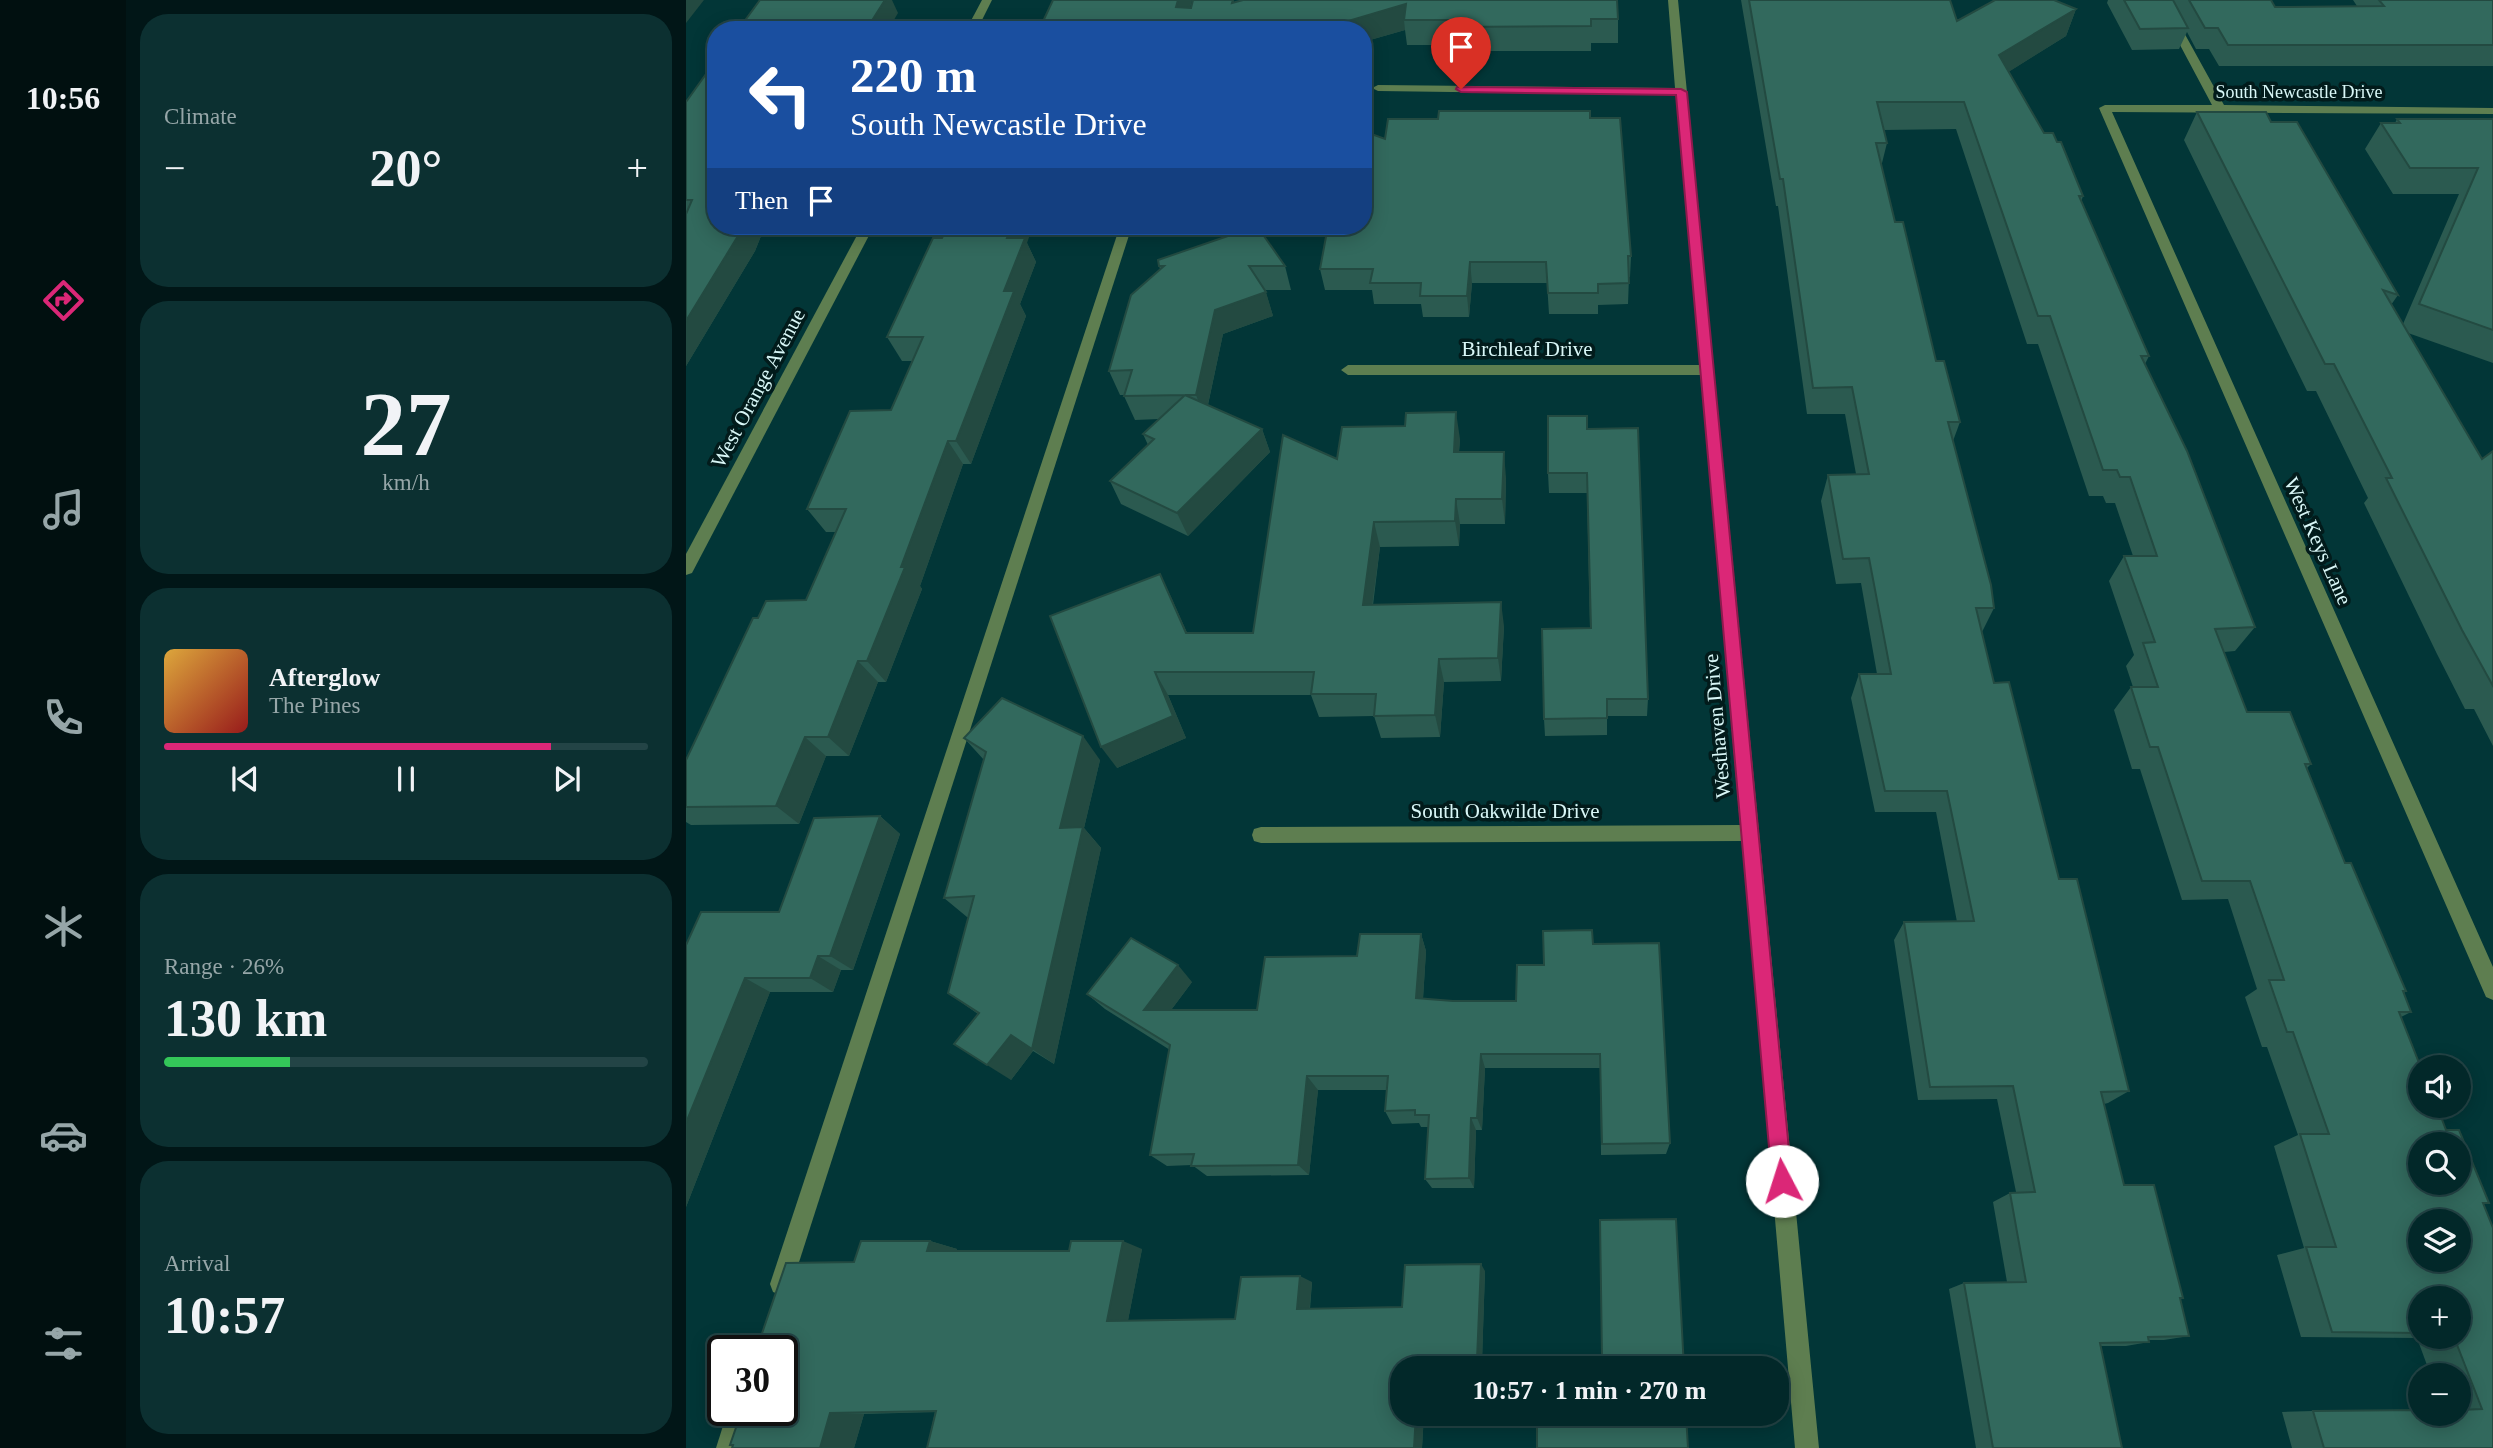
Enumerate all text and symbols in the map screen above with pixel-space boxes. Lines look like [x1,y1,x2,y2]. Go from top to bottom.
pin [1431,17,1491,89]
icon: arrive [1442,28,1480,66]
text: 220 m [850,48,977,103]
icon: left [735,49,826,140]
text: 10:56 [26,80,100,116]
street label: South Newcastle Drive [2216,82,2382,102]
text: Climate [164,104,237,129]
text: South Newcastle Drive [850,106,1147,142]
text: 20° [370,140,442,197]
text: − [164,147,185,189]
text: + [627,147,648,189]
icon: arrive [802,182,840,220]
text: Then [735,186,788,215]
icon: directions [39,276,88,325]
street label: West Orange Avenue [706,305,810,471]
street label: Birchleaf Drive [1461,337,1593,361]
text: 27 [361,374,452,475]
text: km/h [382,470,430,495]
street label: West Keys Lane [2279,473,2357,609]
icon: music [39,485,88,534]
street label: Westhaven Drive [1699,653,1735,799]
text: Afterglow [269,663,380,692]
icon: phone [39,693,88,742]
text: The Pines [269,693,360,718]
icon: previous [226,760,264,798]
icon: pause [387,760,425,798]
icon: next [548,760,586,798]
street label: South Oakwilde Drive [1411,799,1599,823]
icon: climate [39,902,88,951]
text: Range · 26% [164,954,284,979]
text: 130 km [164,990,327,1047]
map controls [2408,1055,2471,1426]
button: sound [2408,1055,2471,1118]
icon: car [39,1111,88,1160]
button: search [2408,1132,2471,1195]
position arrow [1745,1144,1819,1218]
button: layers [2408,1209,2471,1272]
text: Arrival [164,1251,230,1276]
button: + [2408,1286,2471,1349]
text: 10:57 [164,1287,285,1344]
icon: filters [39,1319,88,1368]
speed limit sign: 30 [707,1335,798,1426]
button: − [2408,1363,2471,1426]
text: 10:57 · 1 min · 270 m [1473,1376,1707,1405]

